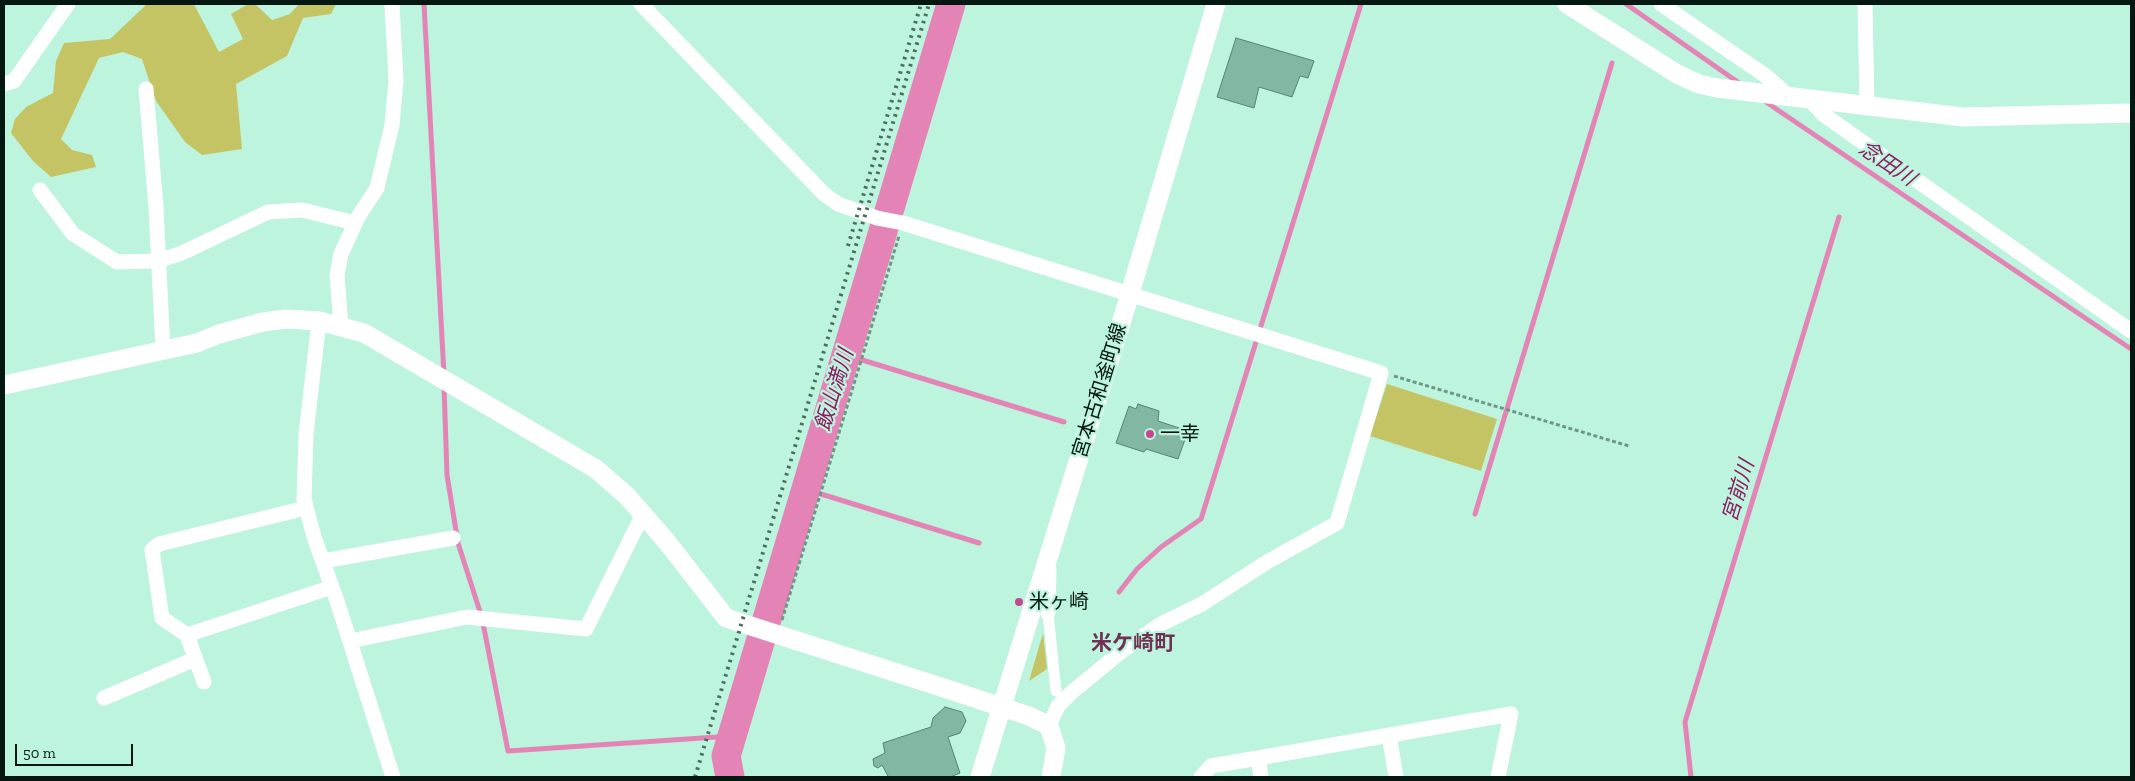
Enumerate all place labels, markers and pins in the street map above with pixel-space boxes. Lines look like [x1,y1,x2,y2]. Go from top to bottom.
place label: 一幸 [1160,422,1200,446]
marker: 一幸 [1144,428,1156,440]
place label: 米ヶ崎 [1029,590,1089,614]
marker: 米ヶ崎 [1013,596,1025,608]

